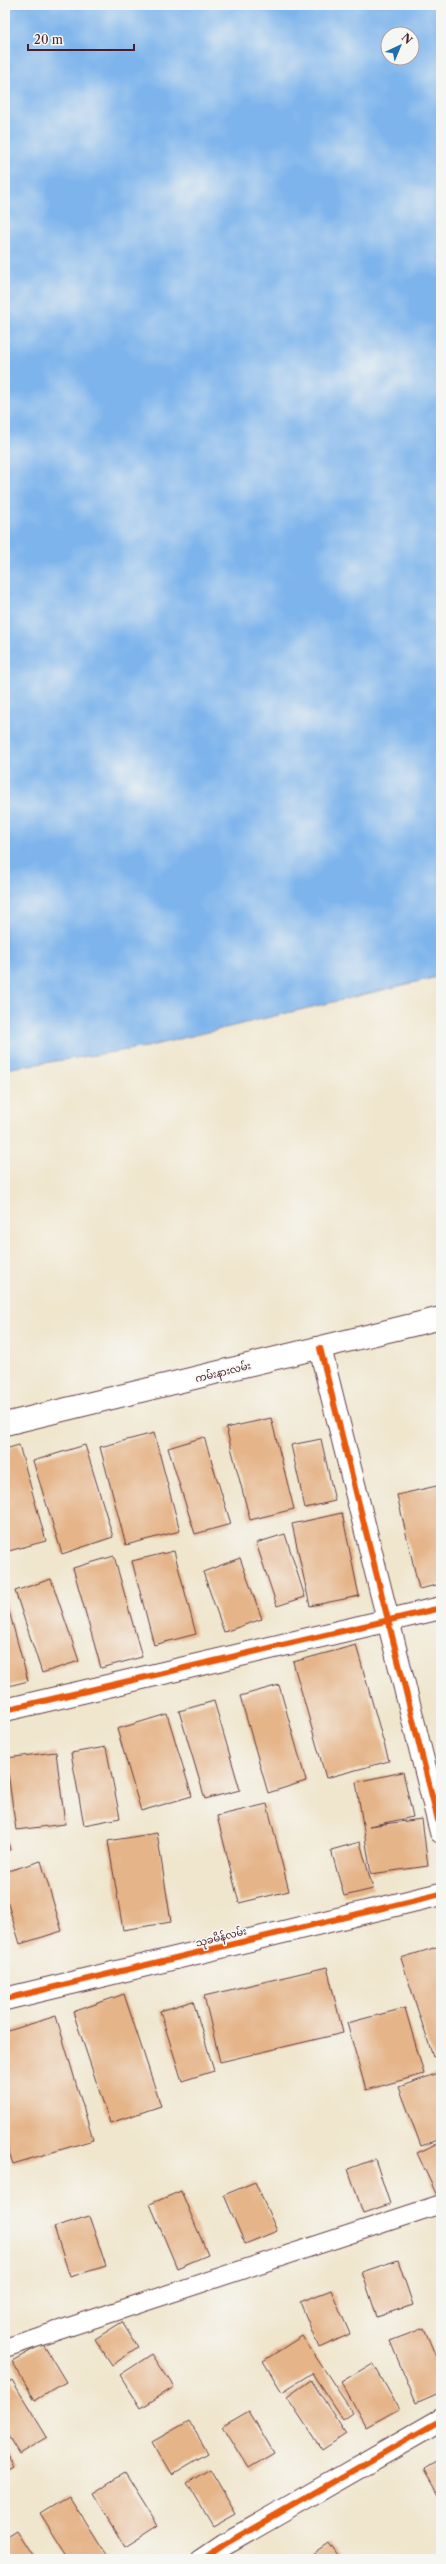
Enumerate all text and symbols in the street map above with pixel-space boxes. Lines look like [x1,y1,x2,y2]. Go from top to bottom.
scale bar [28,26,134,52]
north arrow [380,26,420,66]
text: N [399,30,416,47]
text: 20 m [34,32,63,47]
street label: ကမ်းနားလမ်း [194,1358,253,1387]
street label: သုခမိန်လမ်း [194,1923,248,1952]

